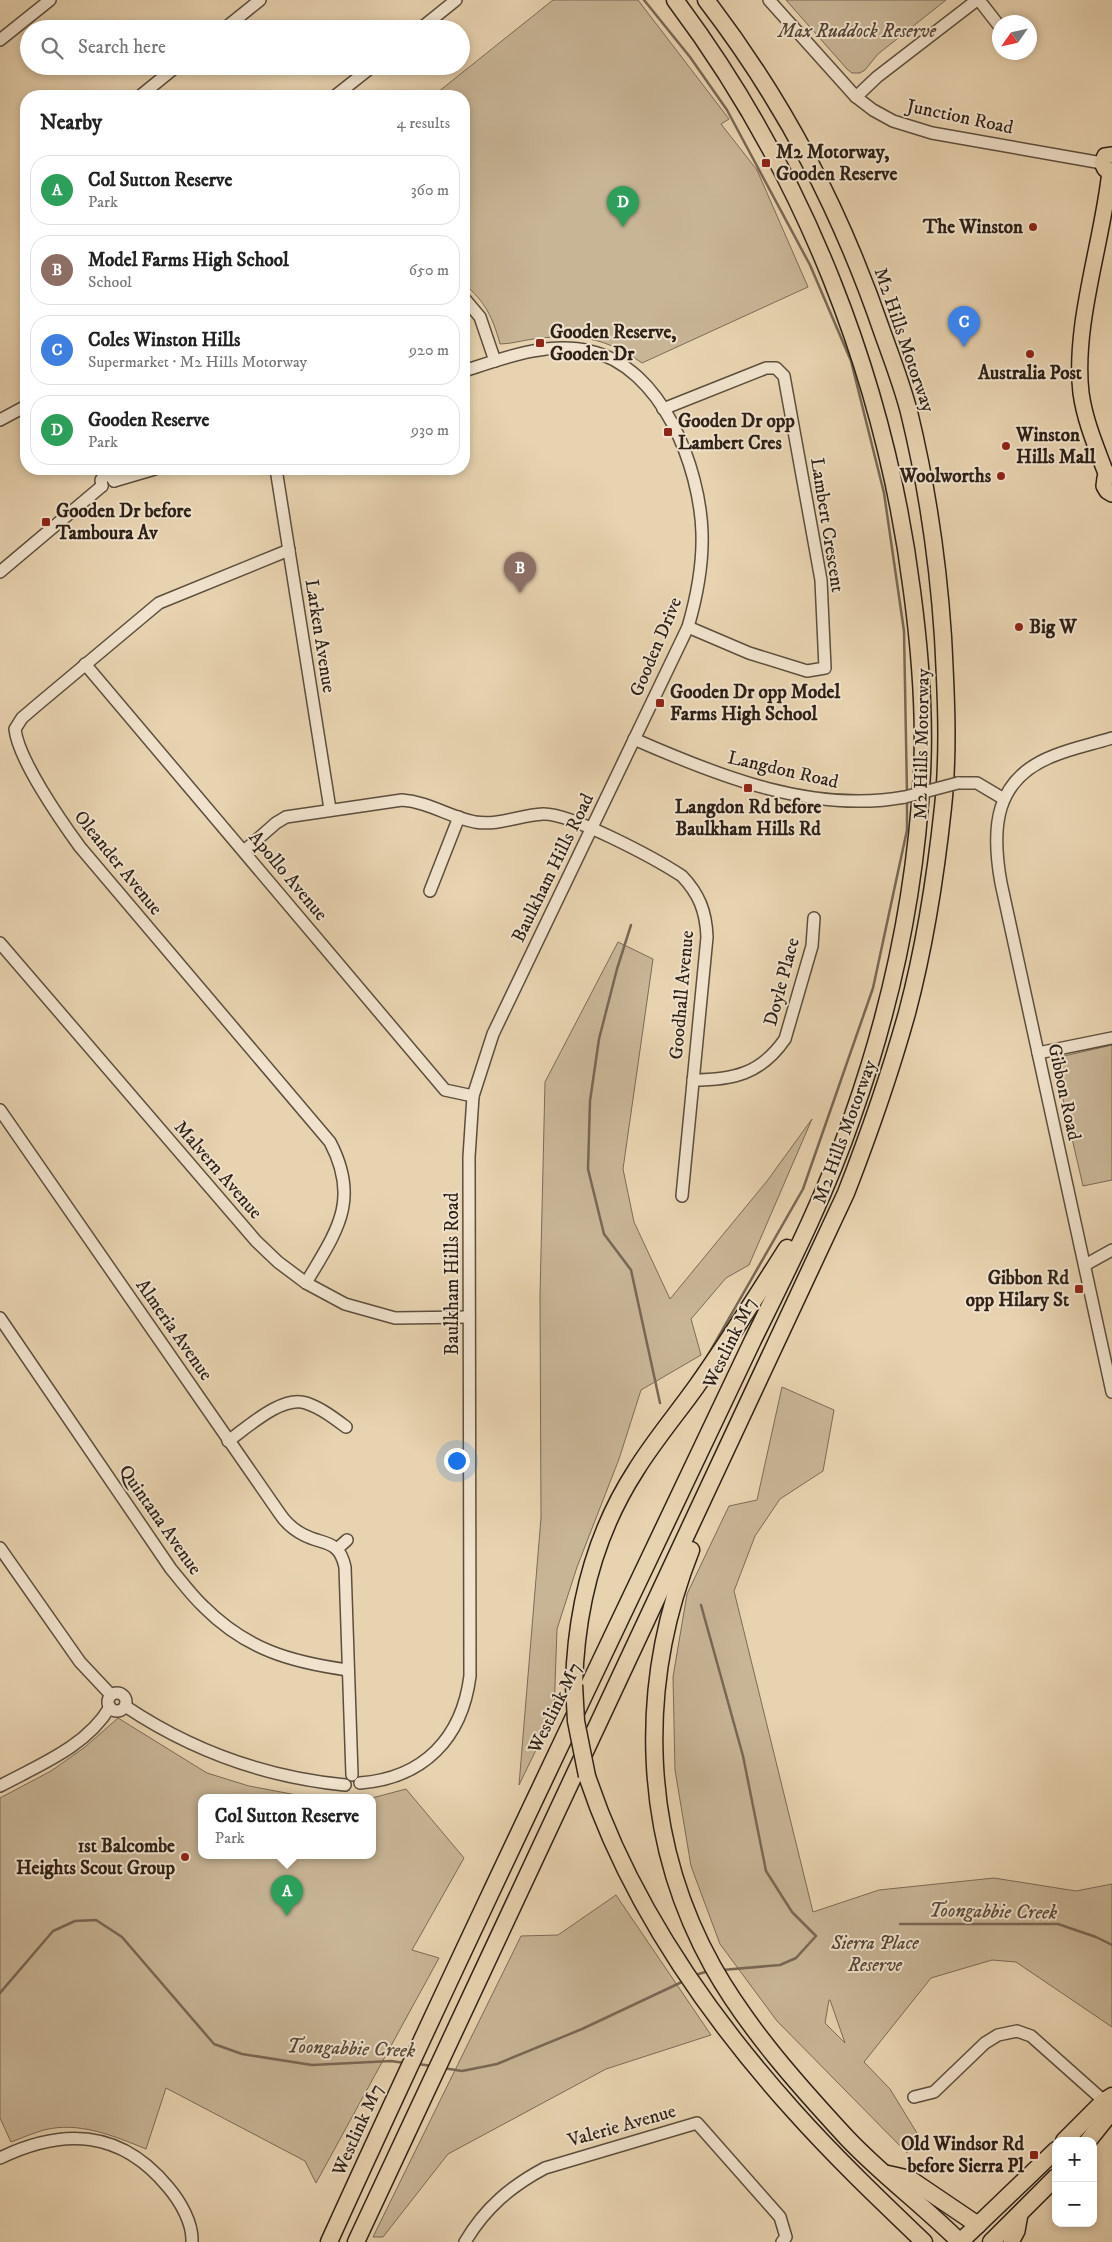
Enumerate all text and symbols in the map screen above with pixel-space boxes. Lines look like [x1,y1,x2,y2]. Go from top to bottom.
north arrow [992,15,1037,60]
search box [20,20,470,75]
park label: Max Ruddock Reserve [776,20,936,43]
icon: search [38,34,66,62]
text: Search here [78,36,166,59]
street label: Junction Road [903,94,1016,140]
text: Nearby [40,110,102,136]
text: 4 results [397,113,450,133]
place label: M2 Motorway, Gooden Reserve [776,141,897,186]
marker: M2 Motorway, Gooden Reserve [760,157,772,169]
text: Col Sutton Reserve [88,169,232,192]
text: A [52,180,62,200]
text: 360 m [411,180,449,200]
pin: D [607,186,639,227]
text: Park [88,192,118,212]
place label: The Winston [922,216,1024,239]
marker: The Winston [1027,221,1039,233]
text: Model Farms High School [88,249,289,272]
text: B [52,260,62,280]
text: 650 m [409,260,449,280]
street label: M2 Hills Motorway [868,265,940,416]
text: School [88,272,132,292]
pin: C [948,306,980,347]
place label: Gooden Reserve, Gooden Dr [550,321,676,366]
text: Coles Winston Hills [88,329,240,352]
marker: Gooden Reserve, Gooden Dr [534,337,546,349]
text: C [52,340,62,360]
text: 920 m [409,340,449,360]
marker: Australia Post [1024,348,1036,360]
text: Supermarket · M2 Hills Motorway [88,352,307,372]
place label: Australia Post [977,362,1083,385]
text: Gooden Reserve [88,409,209,432]
place label: Gooden Dr opp Lambert Cres [678,410,795,455]
text: D [51,420,63,440]
text: 930 m [411,420,449,440]
place label: Winston Hills Mall [1015,424,1096,469]
marker: Gooden Dr opp Lambert Cres [662,426,674,438]
text: Park [88,432,118,452]
marker: Winston Hills Mall [1000,440,1012,452]
street label: Lambert Crescent [805,456,849,594]
place label: Woolworths [899,465,992,488]
marker: Woolworths [995,470,1007,482]
place label: Gooden Dr before Tamboura Av [55,500,191,545]
marker: Gooden Dr before Tamboura Av [40,516,52,528]
pin: B [504,552,536,593]
street label: Larken Avenue [300,578,340,695]
street label: Gooden Drive [625,594,687,700]
place label: Big W [1029,616,1077,639]
marker: Big W [1013,621,1025,633]
street label: M2 Hills Motorway [909,667,935,820]
place label: Gooden Dr opp Model Farms High School [670,681,840,726]
marker: Gooden Dr opp Model Farms High School [654,697,666,709]
street label: Langdon Road [725,746,841,794]
marker: Langdon Rd before Baulkham Hills Rd [742,782,754,794]
street label: Baulkham Hills Road [507,789,599,946]
place label: Langdon Rd before Baulkham Hills Rd [675,796,821,841]
street label: Oleander Avenue [69,806,167,920]
street label: Apollo Avenue [244,826,332,926]
street label: Goodhall Avenue [665,929,699,1061]
street label: Doyle Place [759,935,805,1029]
street label: Gibbon Road [1043,1041,1086,1143]
street label: M2 Hills Motorway [808,1056,882,1207]
street label: Malvern Avenue [169,1116,267,1224]
street label: Baulkham Hills Road [441,1192,464,1355]
place label: Gibbon Rd opp Hilary St [966,1267,1070,1312]
street label: Almeria Avenue [131,1275,218,1385]
marker: Gibbon Rd opp Hilary St [1073,1283,1085,1295]
street label: Westlink M7 [698,1294,762,1393]
your location [444,1448,470,1474]
street label: Quintana Avenue [114,1461,206,1580]
street label: Westlink M7 [523,1659,587,1758]
popup [198,1794,376,1859]
text: Col Sutton Reserve [215,1805,359,1828]
text: Park [215,1828,245,1848]
place label: 1st Balcombe Heights Scout Group [16,1835,175,1880]
marker: 1st Balcombe Heights Scout Group [179,1851,191,1863]
pin: A [271,1875,303,1916]
water label: Toongabbie Creek [929,1898,1058,1926]
park label: Sierra Place Reserve [830,1932,919,1977]
water label: Toongabbie Creek [286,2034,416,2064]
street label: Westlink M7 [327,2080,388,2180]
street label: Valerie Avenue [564,2100,679,2153]
place label: Old Windsor Rd before Sierra Pl [901,2133,1025,2178]
map controls [1052,2137,1097,2227]
button: + [1052,2137,1097,2182]
marker: Old Windsor Rd before Sierra Pl [1028,2149,1040,2161]
button: − [1052,2182,1097,2227]

